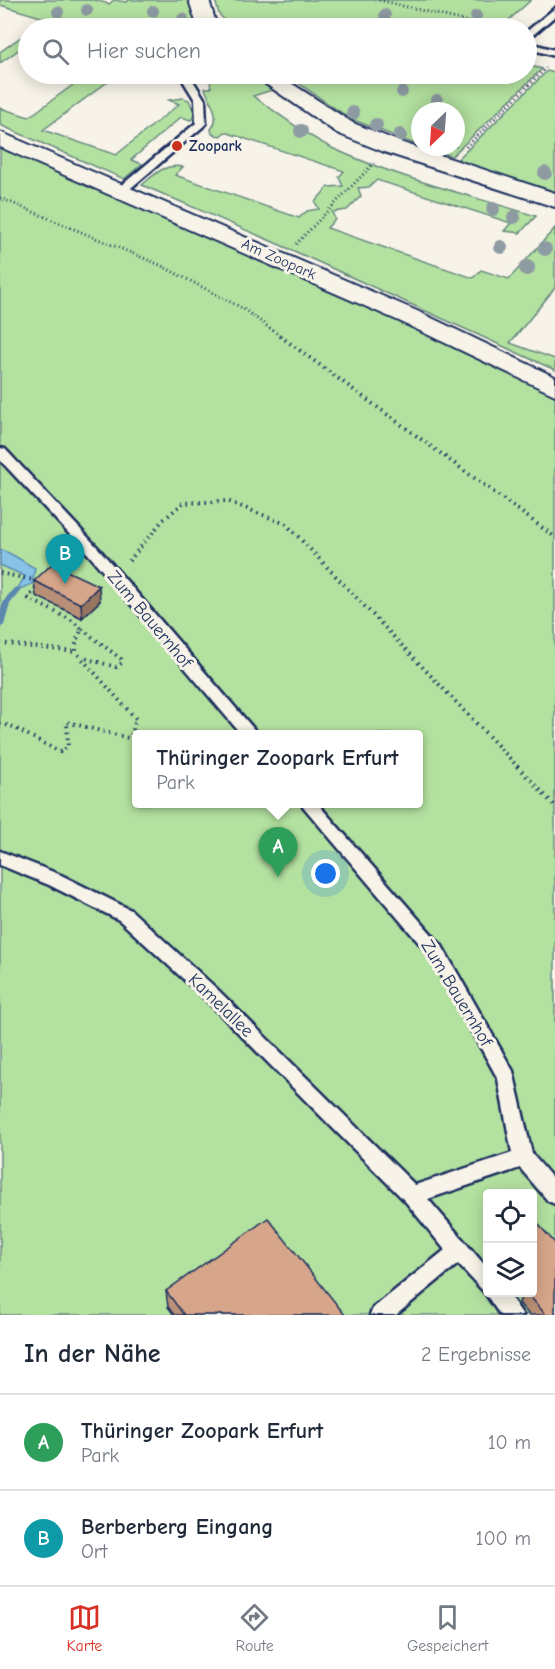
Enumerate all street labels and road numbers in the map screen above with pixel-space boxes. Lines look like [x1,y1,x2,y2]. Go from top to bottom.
street label: Am Zoopark [239,235,320,284]
street label: Zum Bauernhof [103,566,197,673]
street label: Zum Bauernhof [417,936,497,1051]
street label: Kamelallee [184,969,258,1042]

